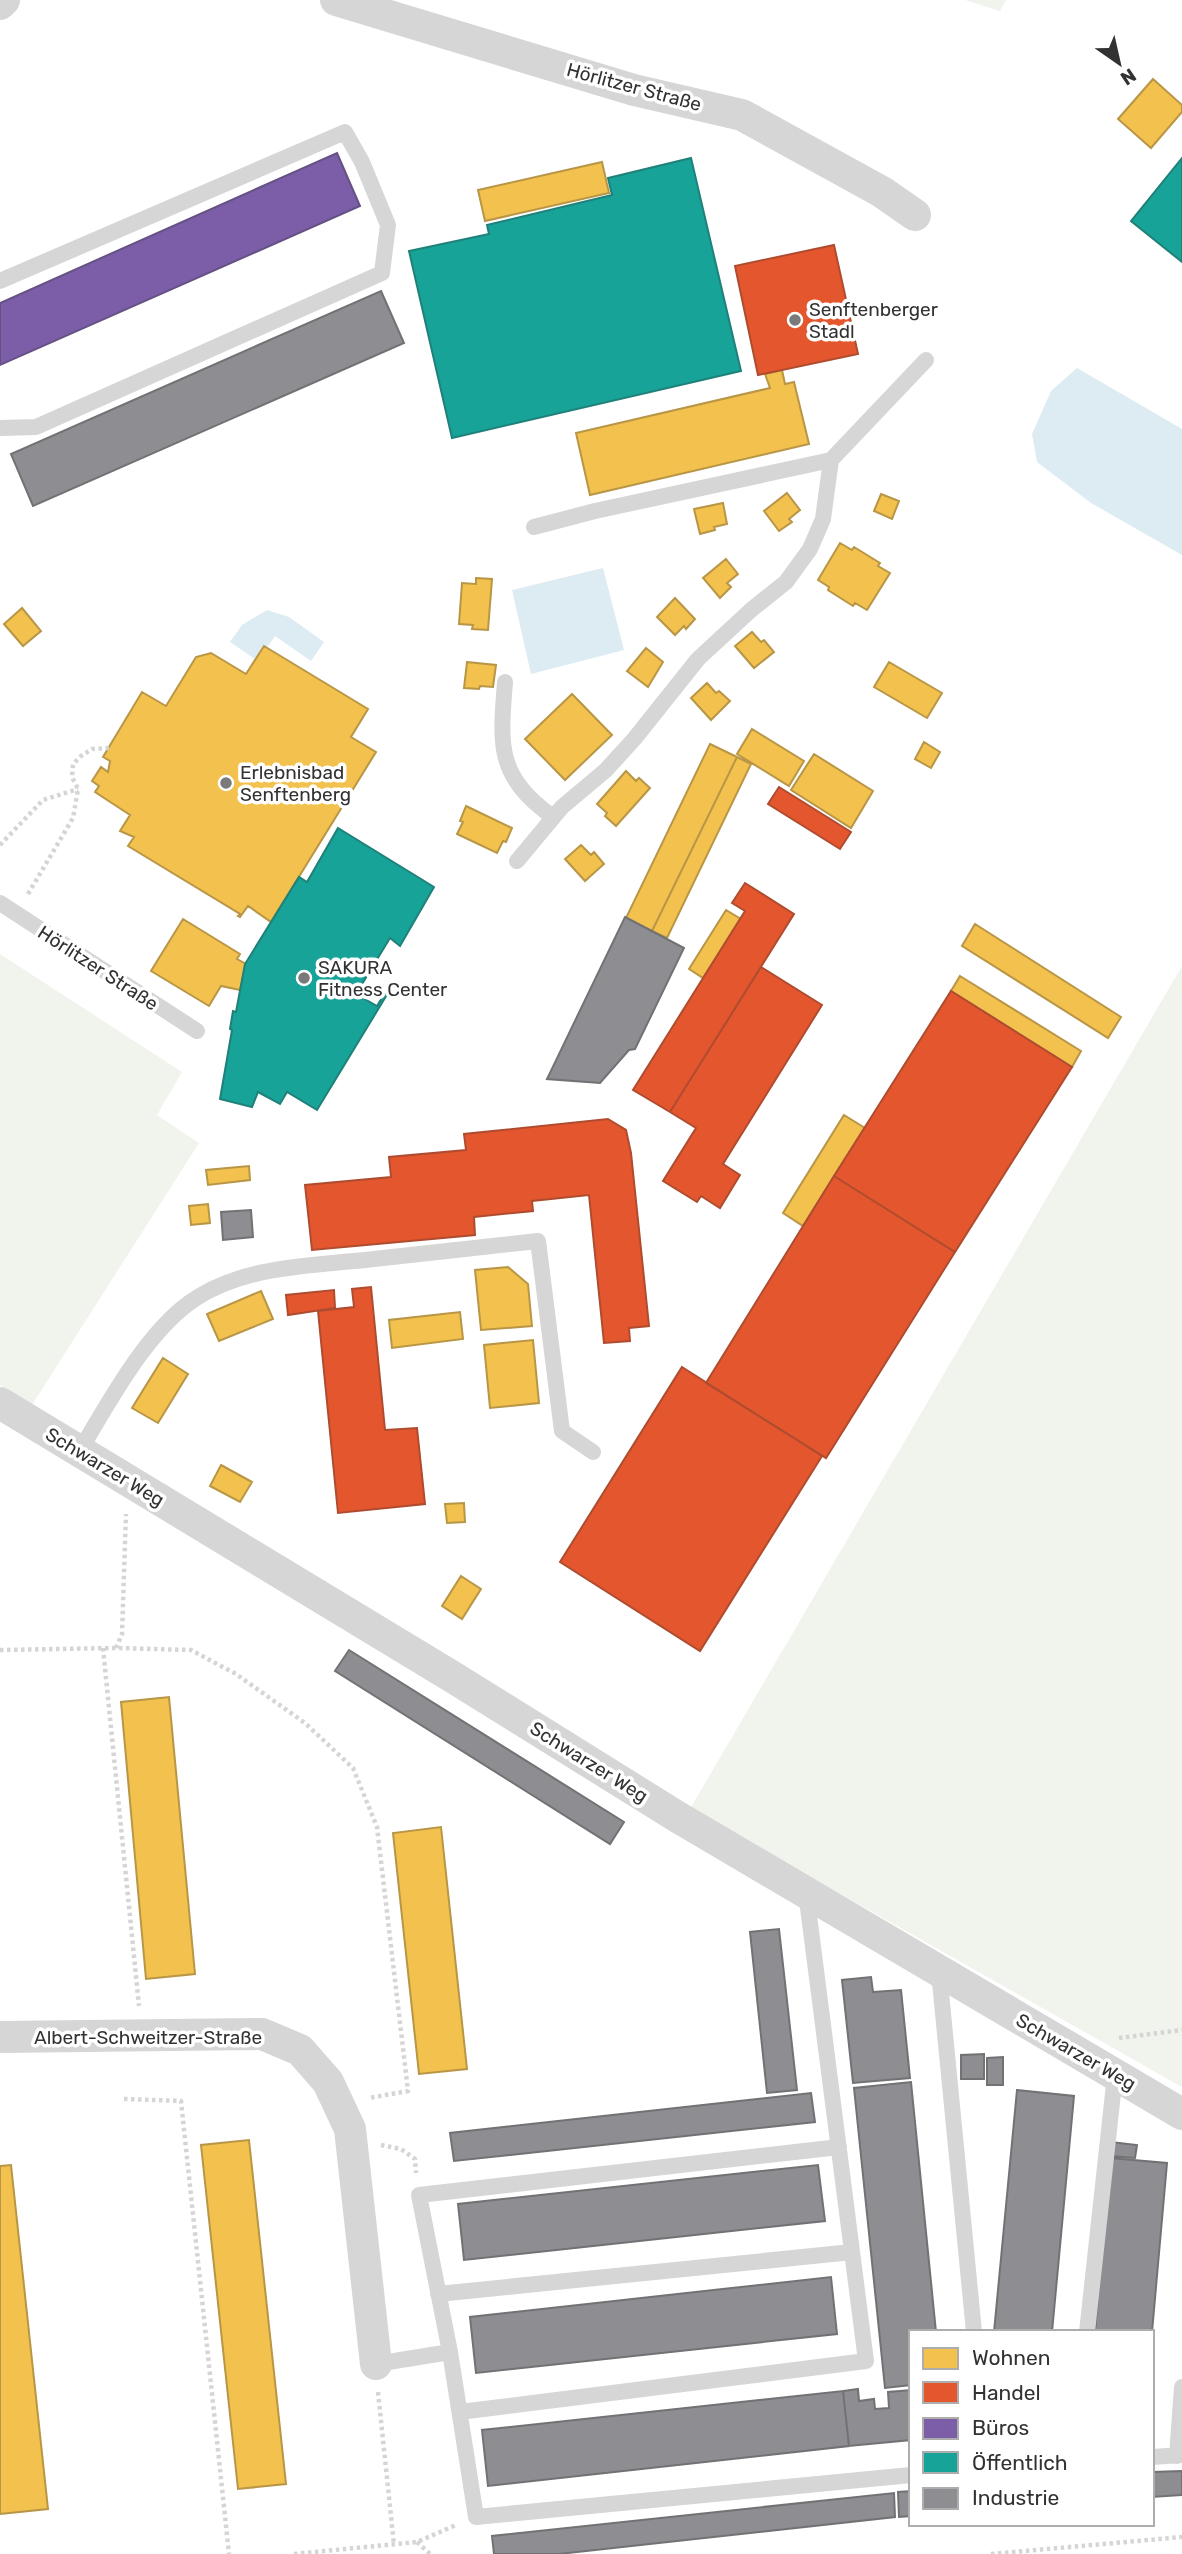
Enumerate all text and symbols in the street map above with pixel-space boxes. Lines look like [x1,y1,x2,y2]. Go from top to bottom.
north arrow [1084,28,1154,98]
street label: Hörlitzer Straße [564,58,704,116]
text: N [1116,63,1140,90]
place label: Senftenberger Stadl [809,298,939,343]
marker: Senftenberger Stadl [787,312,803,328]
place label: Erlebnisbad Senftenberg [240,761,351,806]
marker: Erlebnisbad Senftenberg [218,775,234,791]
street label: Hörlitzer Straße [34,921,162,1015]
place label: SAKURA Fitness Center [318,956,448,1001]
marker: SAKURA Fitness Center [296,970,312,986]
street label: Schwarzer Weg [41,1422,169,1512]
street label: Schwarzer Weg [526,1717,652,1807]
street label: Schwarzer Weg [1012,2008,1140,2096]
street label: Albert-Schweitzer-Straße [34,2026,262,2049]
legend [909,2330,1154,2526]
text: Wohnen [972,2345,1050,2370]
text: Handel [972,2380,1041,2405]
text: Büros [972,2415,1029,2440]
text: Öffentlich [972,2450,1068,2475]
text: Industrie [972,2485,1059,2510]

